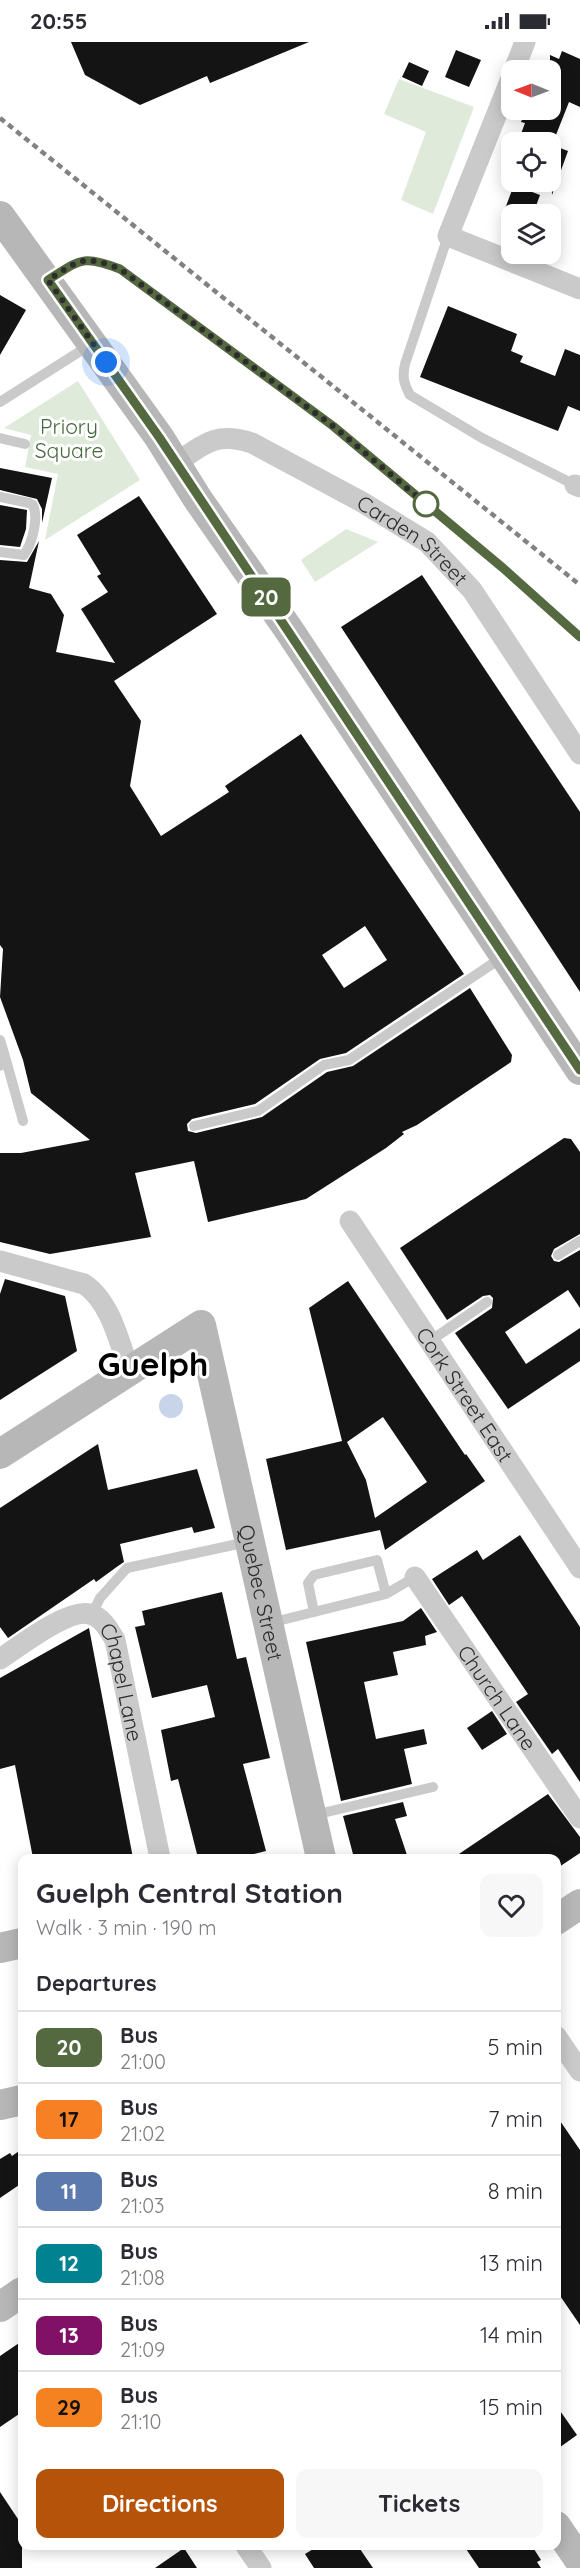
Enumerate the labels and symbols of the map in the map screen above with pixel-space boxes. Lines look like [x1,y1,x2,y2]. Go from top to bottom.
north arrow [501,60,561,120]
your location [91,347,121,377]
park label: Priory Square [35,413,103,463]
street label: Carden Street [352,489,474,591]
unlabelled marker [413,491,439,517]
line badge: 20 [239,578,293,616]
street label: Cork Street East [411,1322,519,1467]
district label: Guelph [98,1343,208,1384]
street label: Quebec Street [233,1522,289,1663]
street label: Chapel Lane [94,1617,149,1744]
street label: Church Lane [452,1640,543,1755]

